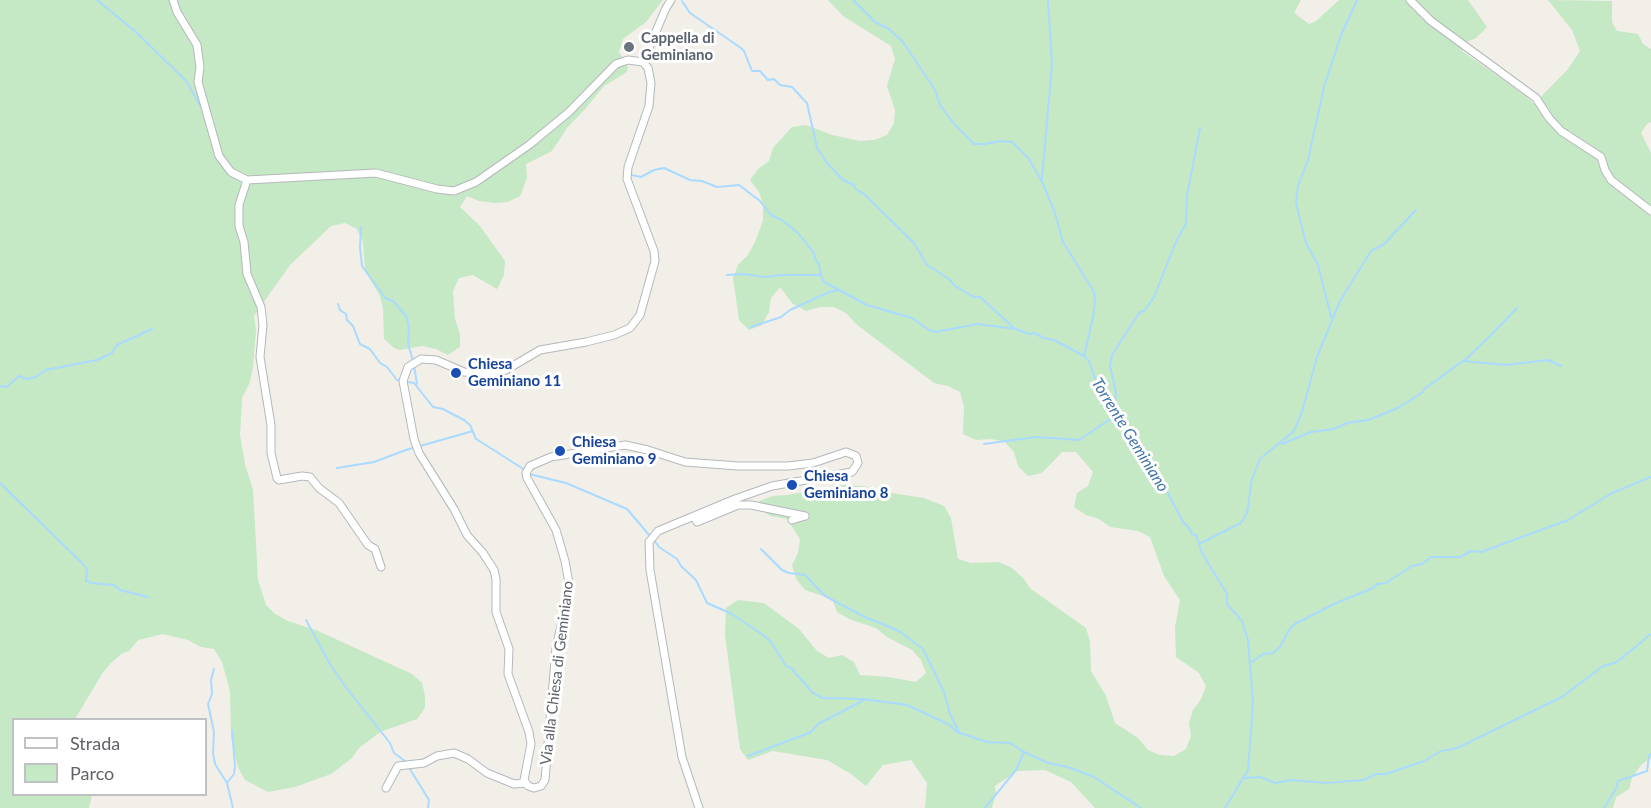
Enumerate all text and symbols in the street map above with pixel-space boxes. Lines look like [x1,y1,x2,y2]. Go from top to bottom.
place label: Cappella di Geminiano [641,29,715,64]
marker: Cappella di Geminiano [622,40,636,54]
place label: Chiesa Geminiano 11 [468,355,561,390]
marker: Chiesa Geminiano 11 [449,366,463,380]
water label: Torrente Geminiano [1087,374,1173,496]
place label: Chiesa Geminiano 9 [572,433,656,468]
marker: Chiesa Geminiano 9 [553,444,567,458]
place label: Chiesa Geminiano 8 [804,467,888,502]
marker: Chiesa Geminiano 8 [785,478,799,492]
street label: Via alla Chiesa di Geminiano [537,580,577,766]
legend [12,718,207,796]
text: Strada [70,732,120,754]
text: Parco [70,762,114,784]

